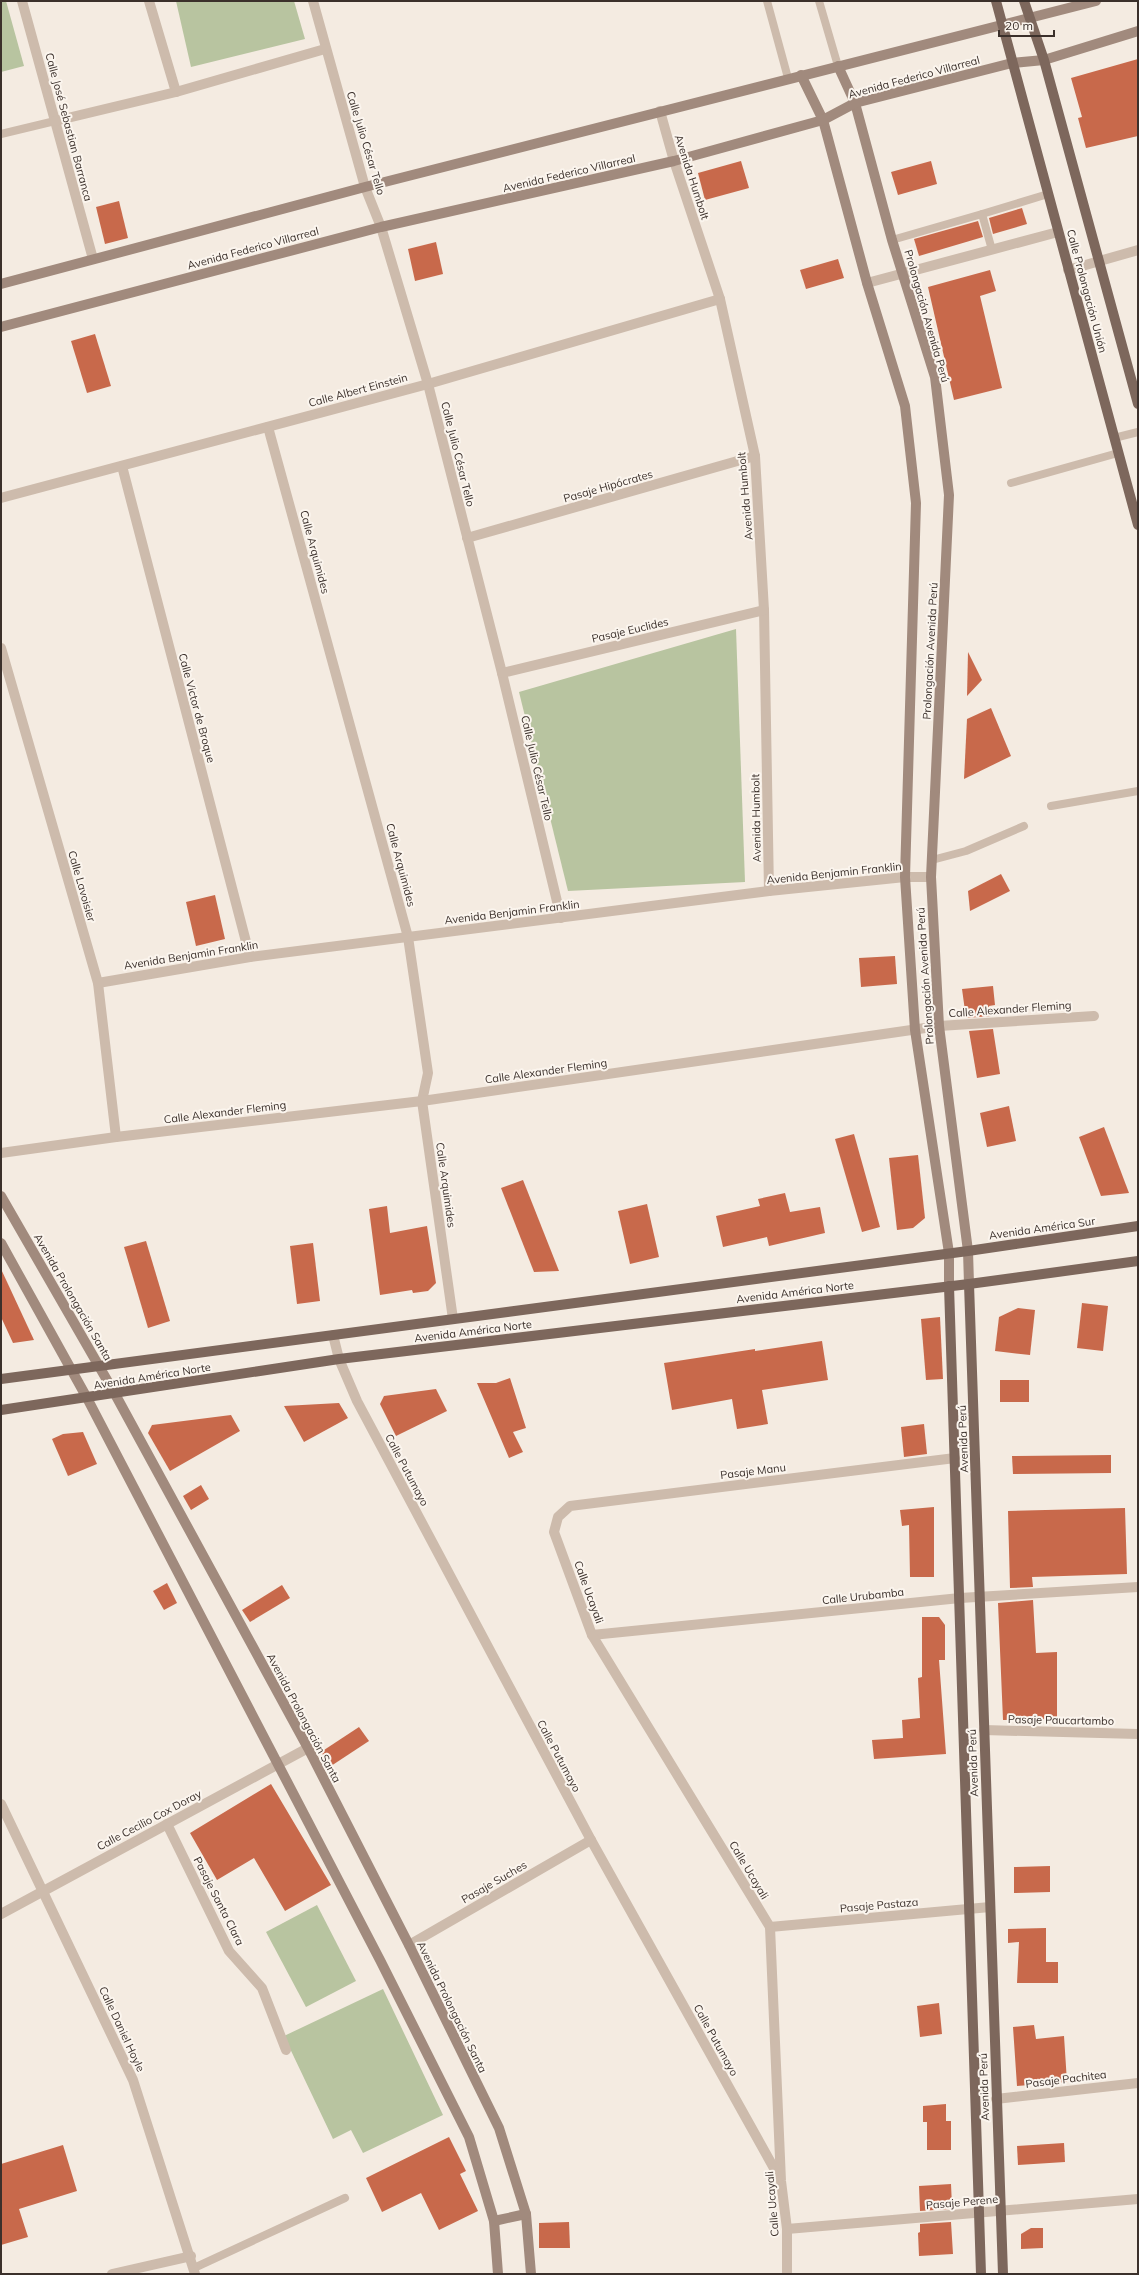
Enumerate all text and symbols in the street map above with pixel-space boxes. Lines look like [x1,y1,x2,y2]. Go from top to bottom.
scale bar [999,12,1054,38]
text: 20 m [1005,18,1033,33]
street label: Calle José Sebastian Barranca [42,51,96,203]
street label: Avenida Federico Villarreal [847,53,981,101]
street label: Calle Julio César Tello [344,89,388,197]
street label: Avenida Humbolt [672,133,712,221]
street label: Avenida Federico Villarreal [501,151,637,195]
street label: Avenida Federico Villarreal [186,224,320,272]
street label: Calle Prolongación Unión [1064,228,1110,354]
street label: Prolongación Avenida Perú [901,248,953,384]
street label: Calle Albert Einstein [307,370,409,410]
street label: Calle Julio César Tello [438,400,478,508]
street label: Avenida Humbolt [734,451,756,541]
street label: Pasaje Hipócrates [562,467,654,505]
street label: Calle Arquimides [297,509,333,595]
street label: Prolongación Avenida Perú [919,582,941,720]
street label: Pasaje Euclides [590,614,670,646]
street label: Calle Victor de Broque [176,652,218,764]
street label: Calle Julio César Tello [518,714,556,822]
street label: Avenida Humbolt [748,774,764,862]
street label: Calle Arquimides [383,822,419,908]
street label: Calle Lavoisier [65,849,99,923]
street label: Avenida Benjamin Franklin [766,859,902,887]
street label: Avenida Benjamin Franklin [444,897,580,927]
street label: Prolongación Avenida Perú [913,907,937,1045]
street label: Avenida Benjamin Franklin [123,937,259,973]
street label: Calle Alexander Fleming [948,998,1072,1020]
street label: Calle Alexander Fleming [484,1055,608,1087]
street label: Calle Alexander Fleming [163,1098,287,1126]
street label: Calle Arquimides [433,1141,459,1229]
street label: Avenida América Sur [988,1214,1096,1242]
street label: Avenida Prolongación Santa [31,1231,115,1363]
street label: Avenida América Norte [735,1278,855,1306]
street label: Avenida América Norte [413,1317,533,1345]
street label: Avenida América Norte [92,1360,212,1392]
street label: Avenida Perú [955,1405,971,1473]
street label: Calle Putumayo [382,1431,432,1509]
street label: Pasaje Manu [719,1460,787,1482]
street label: Calle Ucayali [571,1559,607,1625]
street label: Calle Urubamba [821,1585,905,1607]
street label: Avenida Prolongación Santa [264,1651,344,1785]
street label: Pasaje Paucartambo [1008,1712,1114,1728]
street label: Calle Putumayo [534,1717,584,1795]
street label: Avenida Perú [965,1729,981,1797]
street label: Calle Cecilio Cox Doray [94,1786,204,1854]
street label: Calle Ucayali [726,1838,772,1902]
street label: Pasaje Santa Clara [191,1854,247,1948]
street label: Pasaje Suches [459,1858,529,1906]
street label: Pasaje Pastaza [839,1895,919,1915]
street label: Avenida Prolongación Santa [414,1939,490,2075]
street label: Calle Daniel Hoyle [96,1984,148,2074]
street label: Calle Putumayo [691,2002,741,2078]
street label: Avenida Perú [976,2053,992,2121]
street label: Pasaje Pachitea [1025,2067,1107,2091]
street label: Calle Ucayali [762,2171,782,2237]
street label: Pasaje Perene [925,2192,999,2212]

